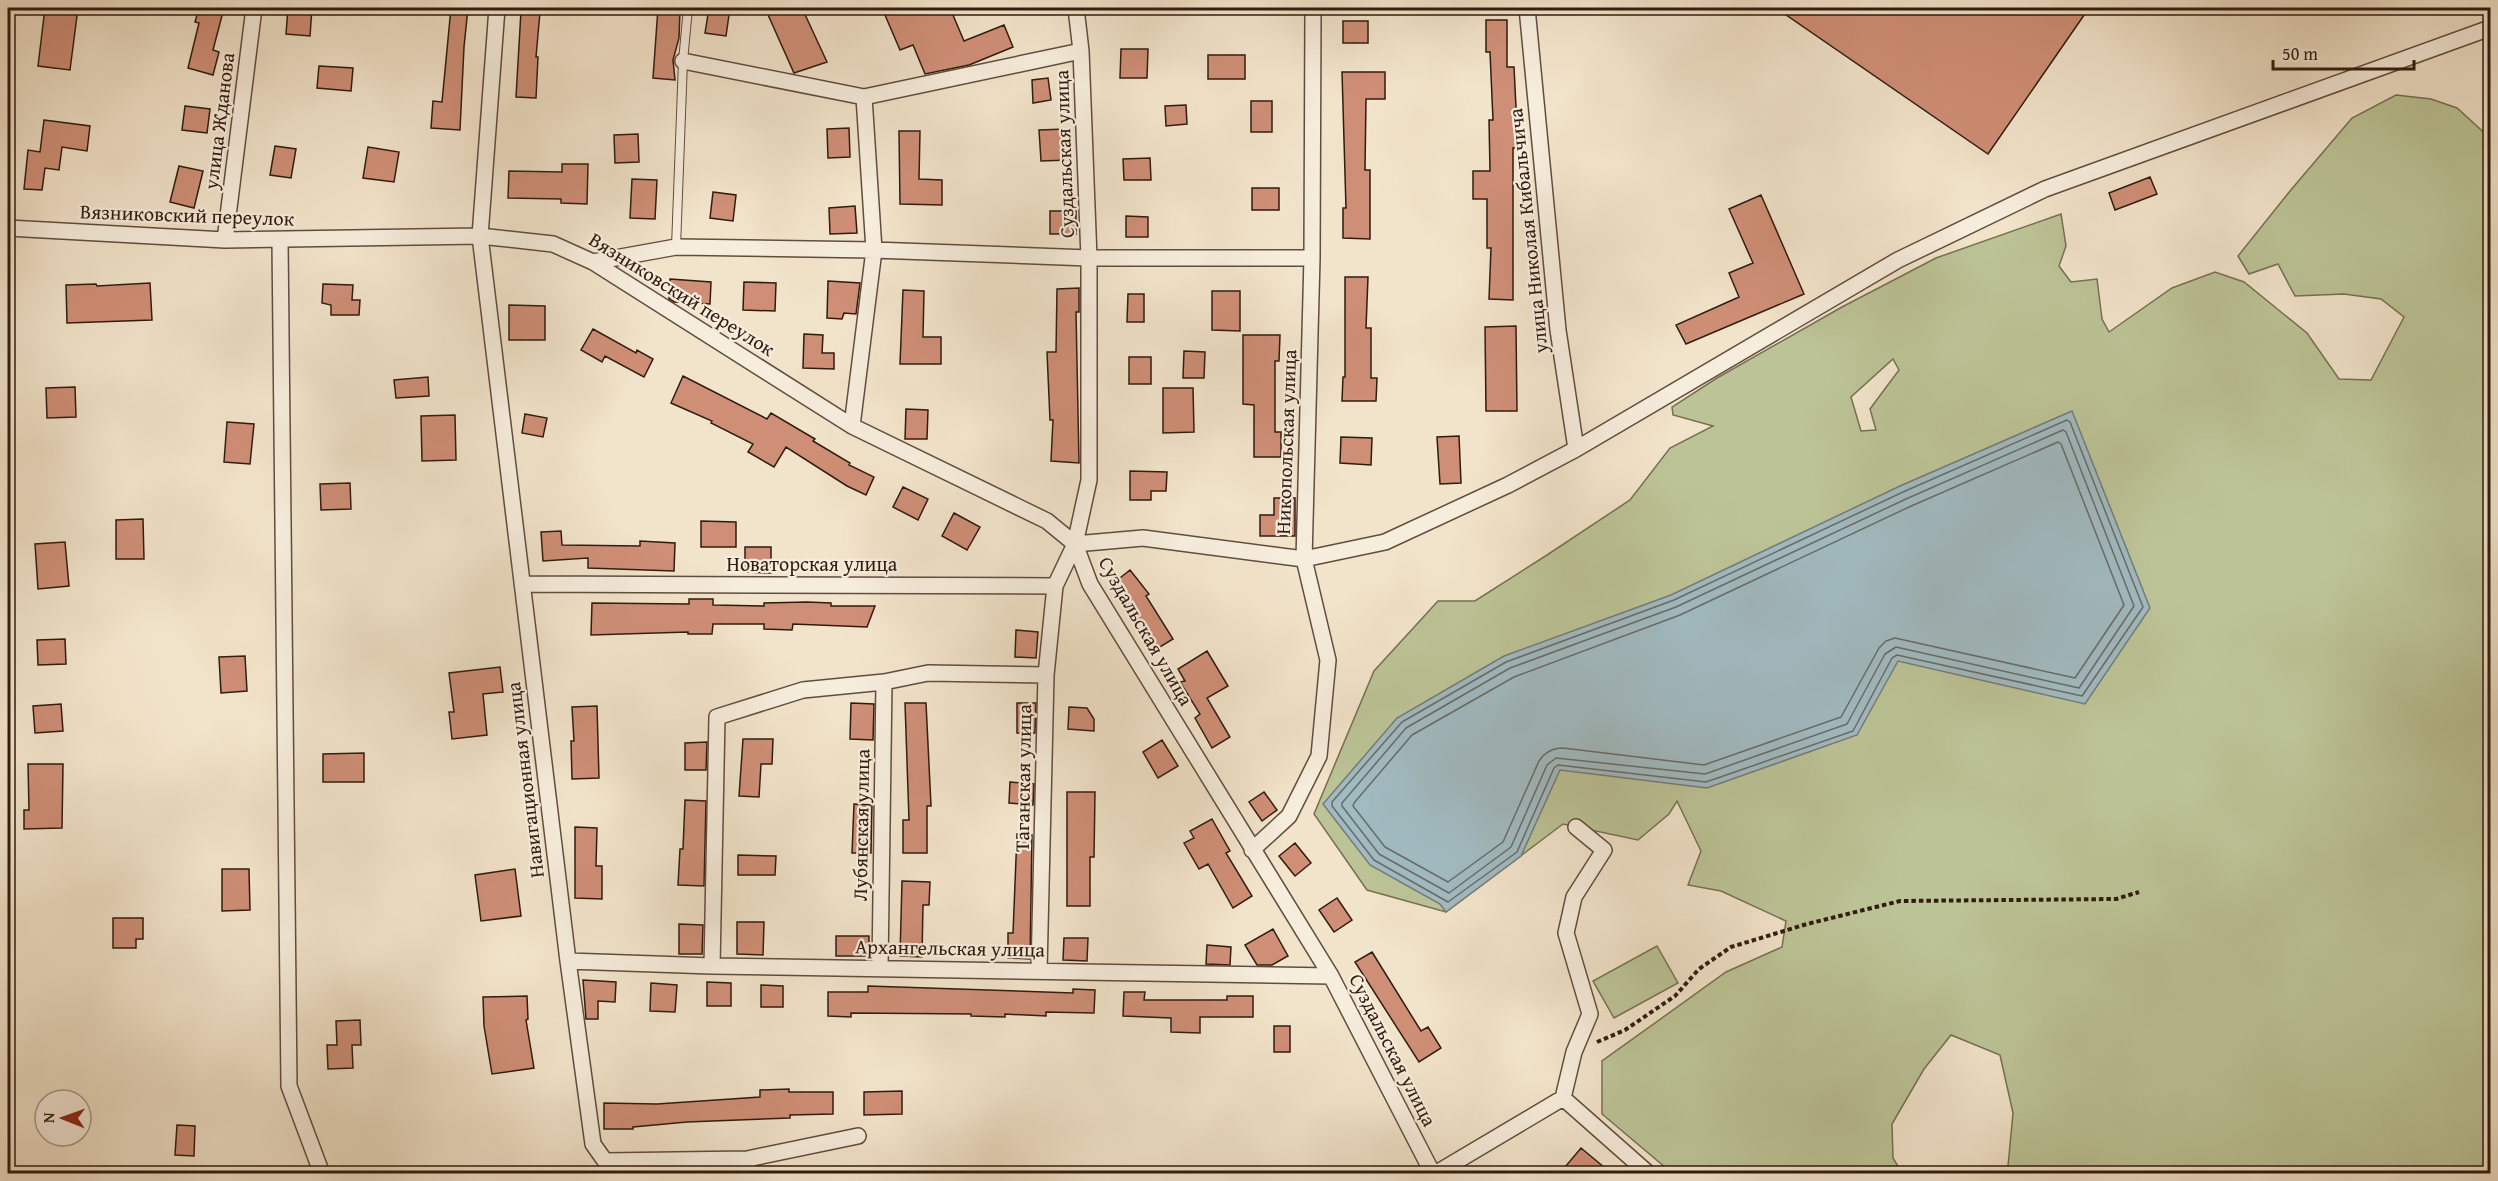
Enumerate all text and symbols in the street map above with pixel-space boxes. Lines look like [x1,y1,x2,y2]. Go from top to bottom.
scale bar [2273,33,2414,71]
text: 50 m [2282,40,2318,67]
street label: улица Жданова [196,50,241,192]
street label: Суздальская улица [1046,69,1081,238]
street label: улица Николая Кибальчича [1500,106,1555,356]
street label: Вязниковский переулок [79,196,295,233]
street label: Вязниковский переулок [584,224,781,363]
street label: Никопольская улица [1268,348,1303,535]
street label: Новаторская улица [727,549,898,578]
street label: Суздальская улица [1092,551,1201,711]
street label: Навигационная улица [498,680,551,880]
street label: Таганская улица [1007,703,1038,852]
street label: Лубянская улица [845,748,876,901]
street label: Архангельская улица [855,931,1046,964]
street label: Суздальская улица [1342,968,1445,1132]
north arrow [33,1088,93,1148]
text: N [36,1112,60,1123]

